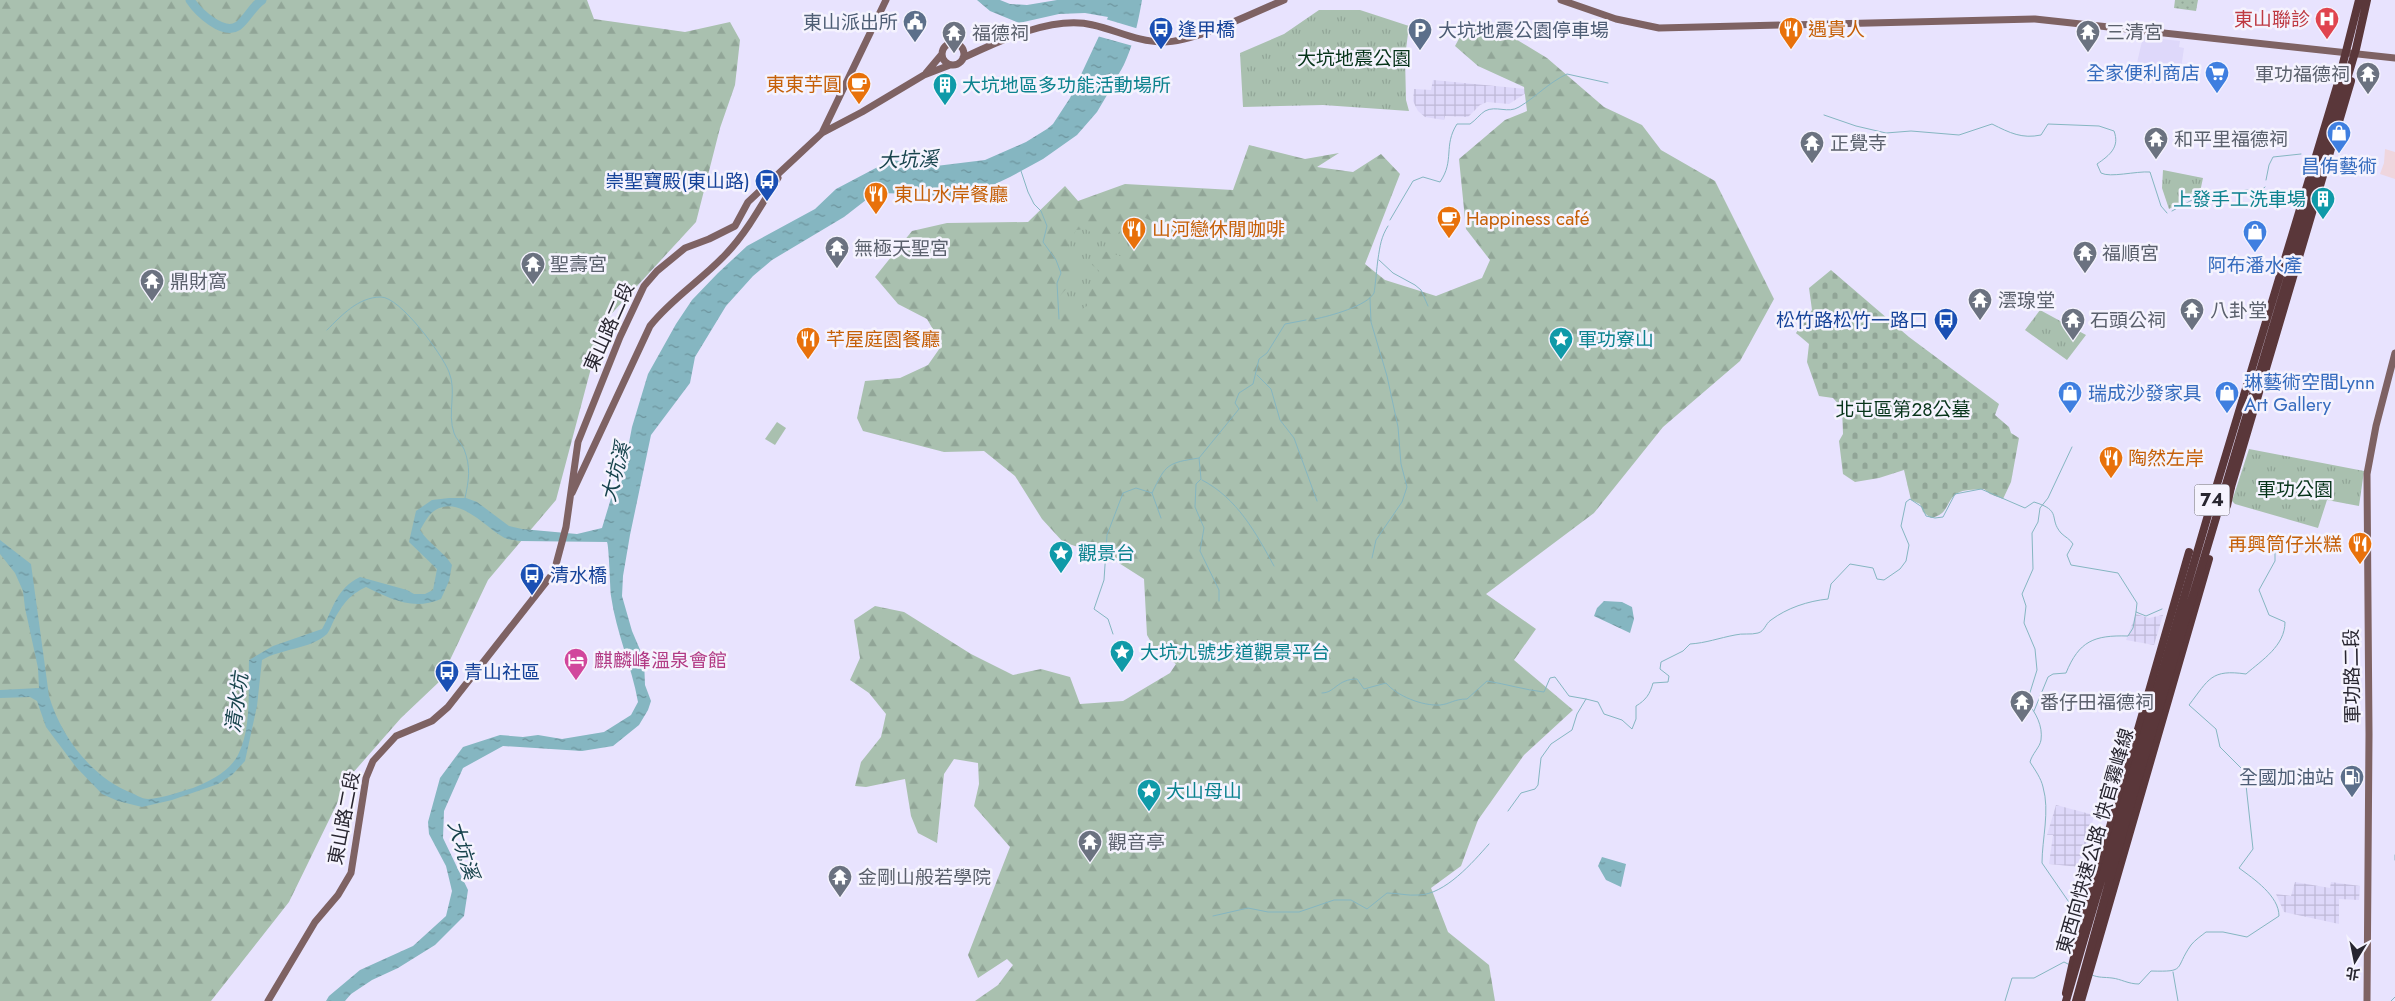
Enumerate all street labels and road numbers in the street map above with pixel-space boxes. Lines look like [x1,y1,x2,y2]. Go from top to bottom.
street label: 東山路二段 [577,278,641,376]
road number: 74 [2194,484,2230,516]
street label: 軍功路二段 [2338,628,2366,724]
street label: 東西向快速公路 快官霧峰線 [2050,725,2140,957]
street label: 東山路二段 [322,769,366,867]

